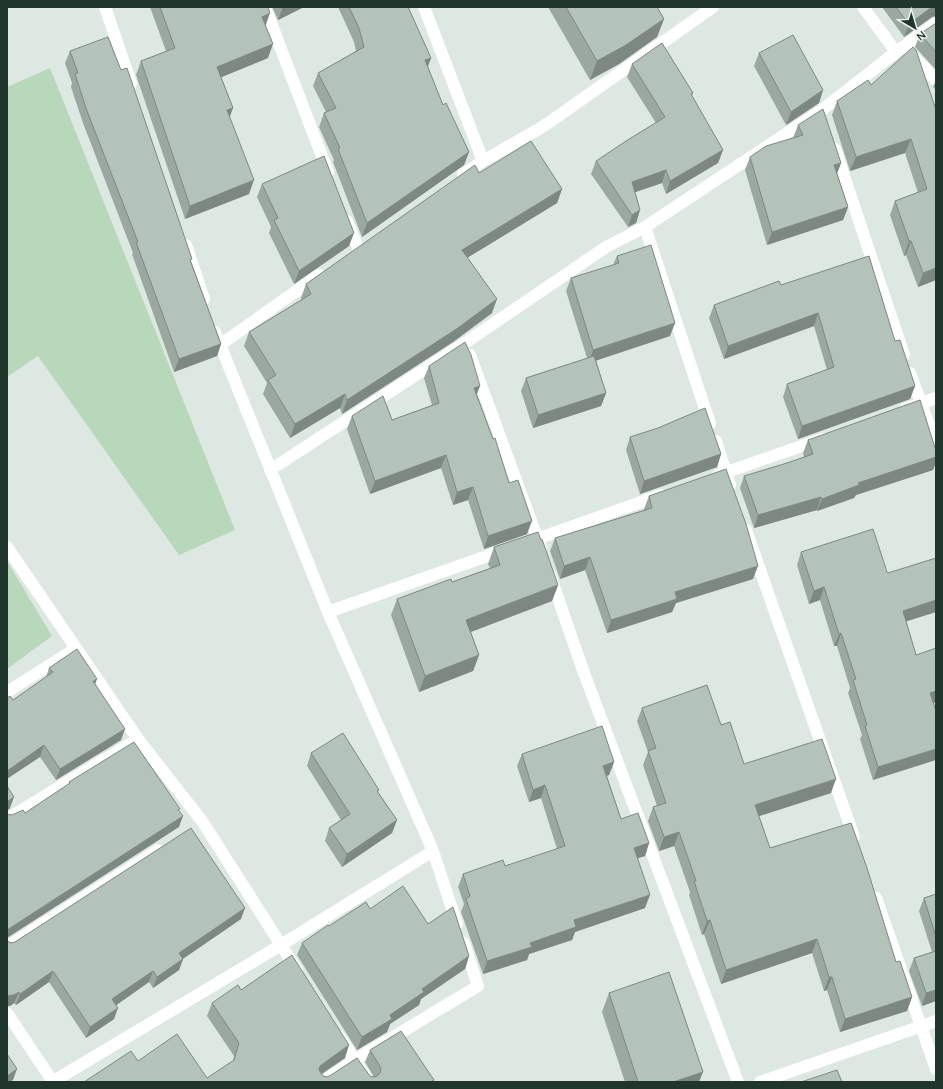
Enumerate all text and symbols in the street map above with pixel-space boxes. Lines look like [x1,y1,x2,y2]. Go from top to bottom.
north arrow [895,8,935,48]
text: N [914,28,929,44]

